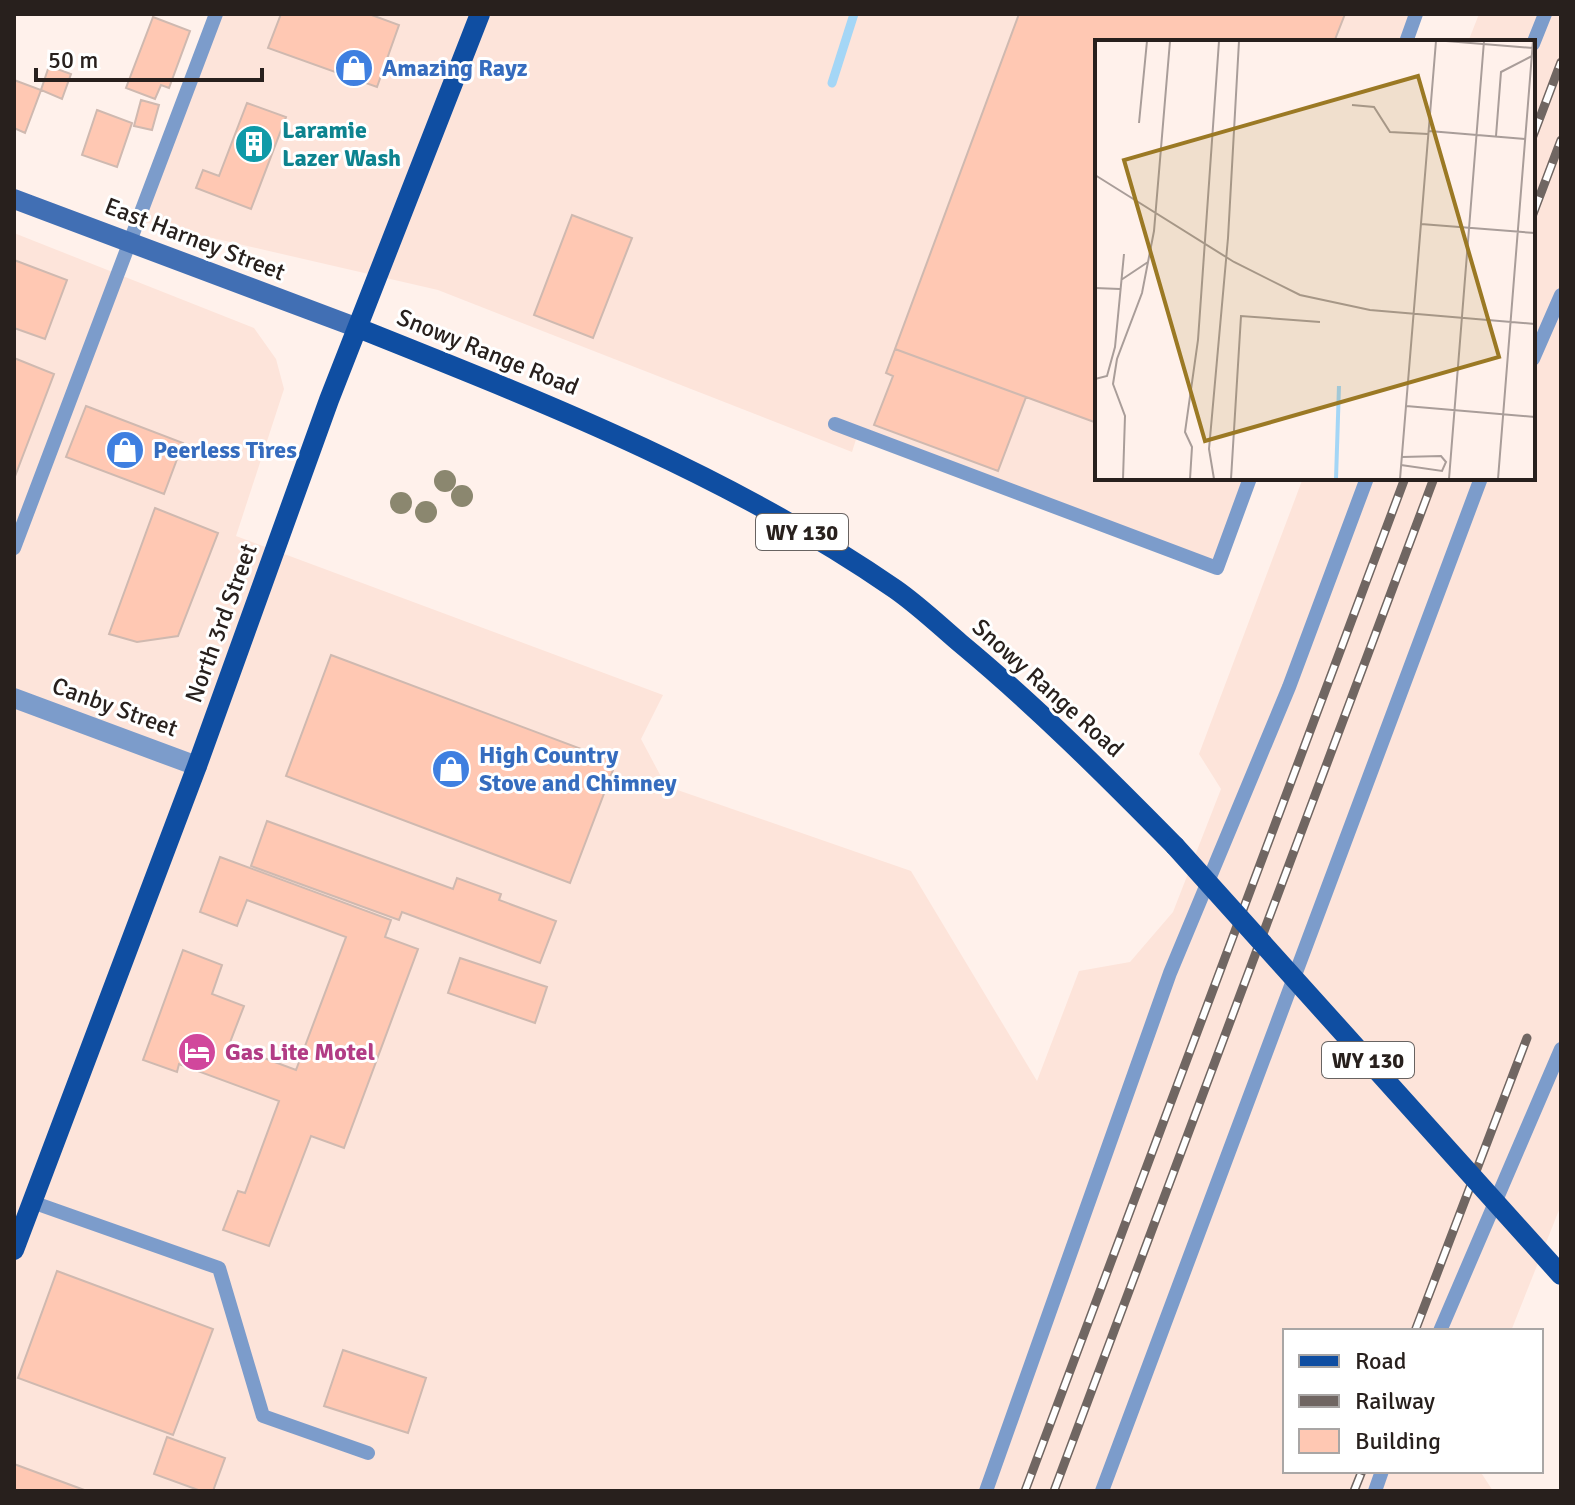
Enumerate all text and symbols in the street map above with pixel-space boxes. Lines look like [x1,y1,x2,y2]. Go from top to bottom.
scale bar [36,32,262,82]
inset map [1095,40,1535,480]
text: 50 m [48,45,98,75]
shop icon: Amazing Rayz [333,47,375,89]
place label: Amazing Rayz [382,53,528,83]
place label: Laramie Lazer Wash [282,115,401,173]
building icon: Laramie Lazer Wash [233,123,275,165]
street label: East Harney Street [101,191,289,287]
street label: Snowy Range Road [393,302,583,402]
shop icon: Peerless Tires [104,429,146,471]
place label: Peerless Tires [153,435,297,465]
road number: WY 130 [756,514,848,550]
street label: North 3rd Street [178,539,264,707]
street label: Snowy Range Road [966,612,1130,764]
street label: Canby Street [48,670,182,744]
place label: High Country Stove and Chimney [479,740,677,798]
shop icon: High Country Stove and Chimney [430,748,472,790]
hotel icon: Gas Lite Motel [176,1031,218,1073]
place label: Gas Lite Motel [225,1037,375,1067]
road number: WY 130 [1322,1042,1414,1078]
legend [1283,1329,1543,1473]
text: Road [1355,1346,1406,1376]
text: Railway [1355,1386,1435,1416]
text: Building [1355,1426,1441,1456]

